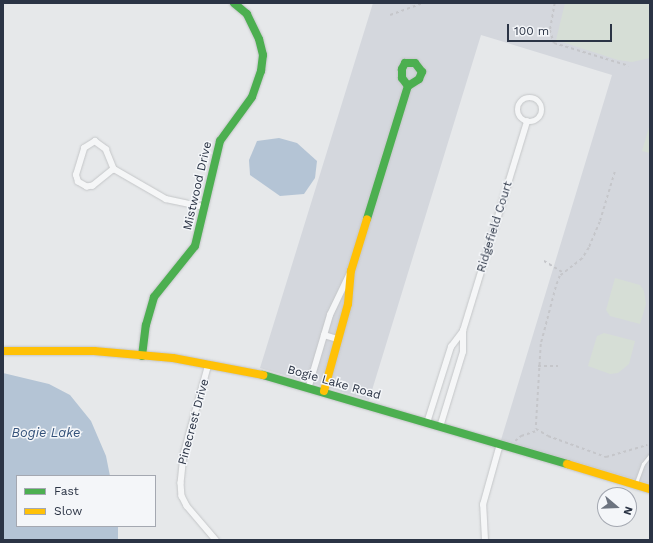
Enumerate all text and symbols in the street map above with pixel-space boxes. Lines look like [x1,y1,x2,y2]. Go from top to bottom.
scale bar [509,16,614,42]
text: 100 m [514,24,549,38]
street label: Mistwood Drive [181,140,215,232]
street label: Ridgefield Court [474,180,516,274]
street label: Bogie Lake Road [286,363,382,403]
street label: Pinecrest Drive [176,377,212,467]
water label: Bogie Lake [12,425,80,441]
legend [16,475,156,527]
text: Fast [54,484,79,498]
north arrow [597,487,637,527]
text: Slow [54,504,82,518]
text: N [620,505,635,517]

